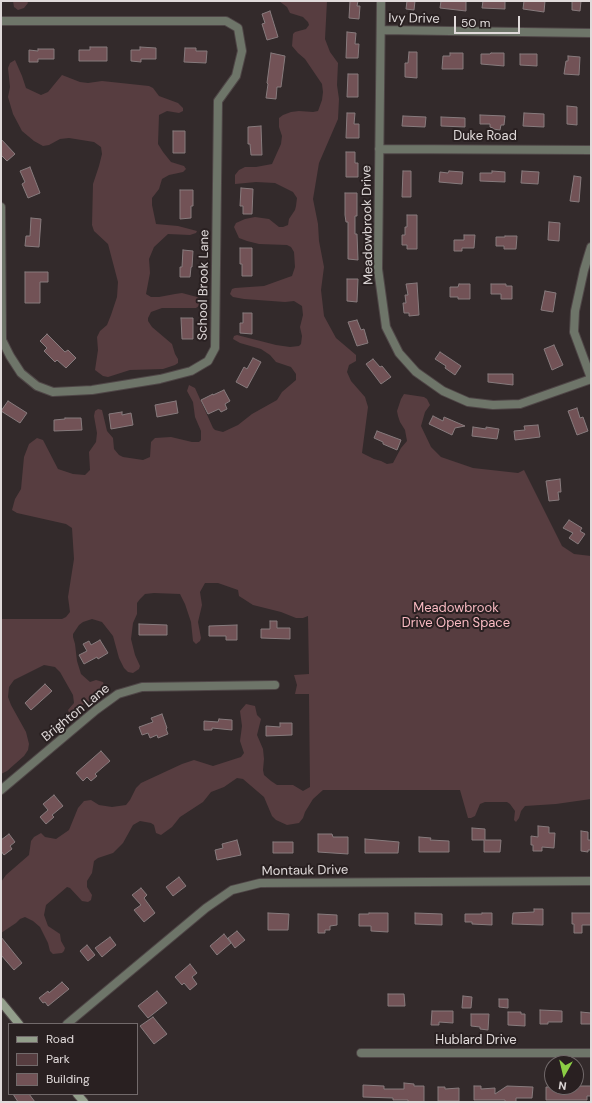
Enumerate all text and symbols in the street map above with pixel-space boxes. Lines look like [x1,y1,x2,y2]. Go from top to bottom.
scale bar [456,8,522,34]
street label: Ivy Drive [388,11,440,27]
text: 50 m [461,15,490,31]
street label: Duke Road [453,129,517,145]
street label: Meadowbrook Drive [359,165,377,285]
street label: School Brook Lane [195,229,213,341]
park label: Meadowbrook Drive Open Space [402,601,510,632]
street label: Brighton Lane [39,681,113,745]
street label: Montauk Drive [262,862,348,880]
legend [8,1023,138,1095]
text: Road [46,1031,74,1047]
street label: Hublard Drive [435,1033,517,1049]
text: Park [46,1051,70,1067]
north arrow [544,1055,584,1095]
text: Building [46,1071,90,1087]
text: N [558,1078,567,1093]

